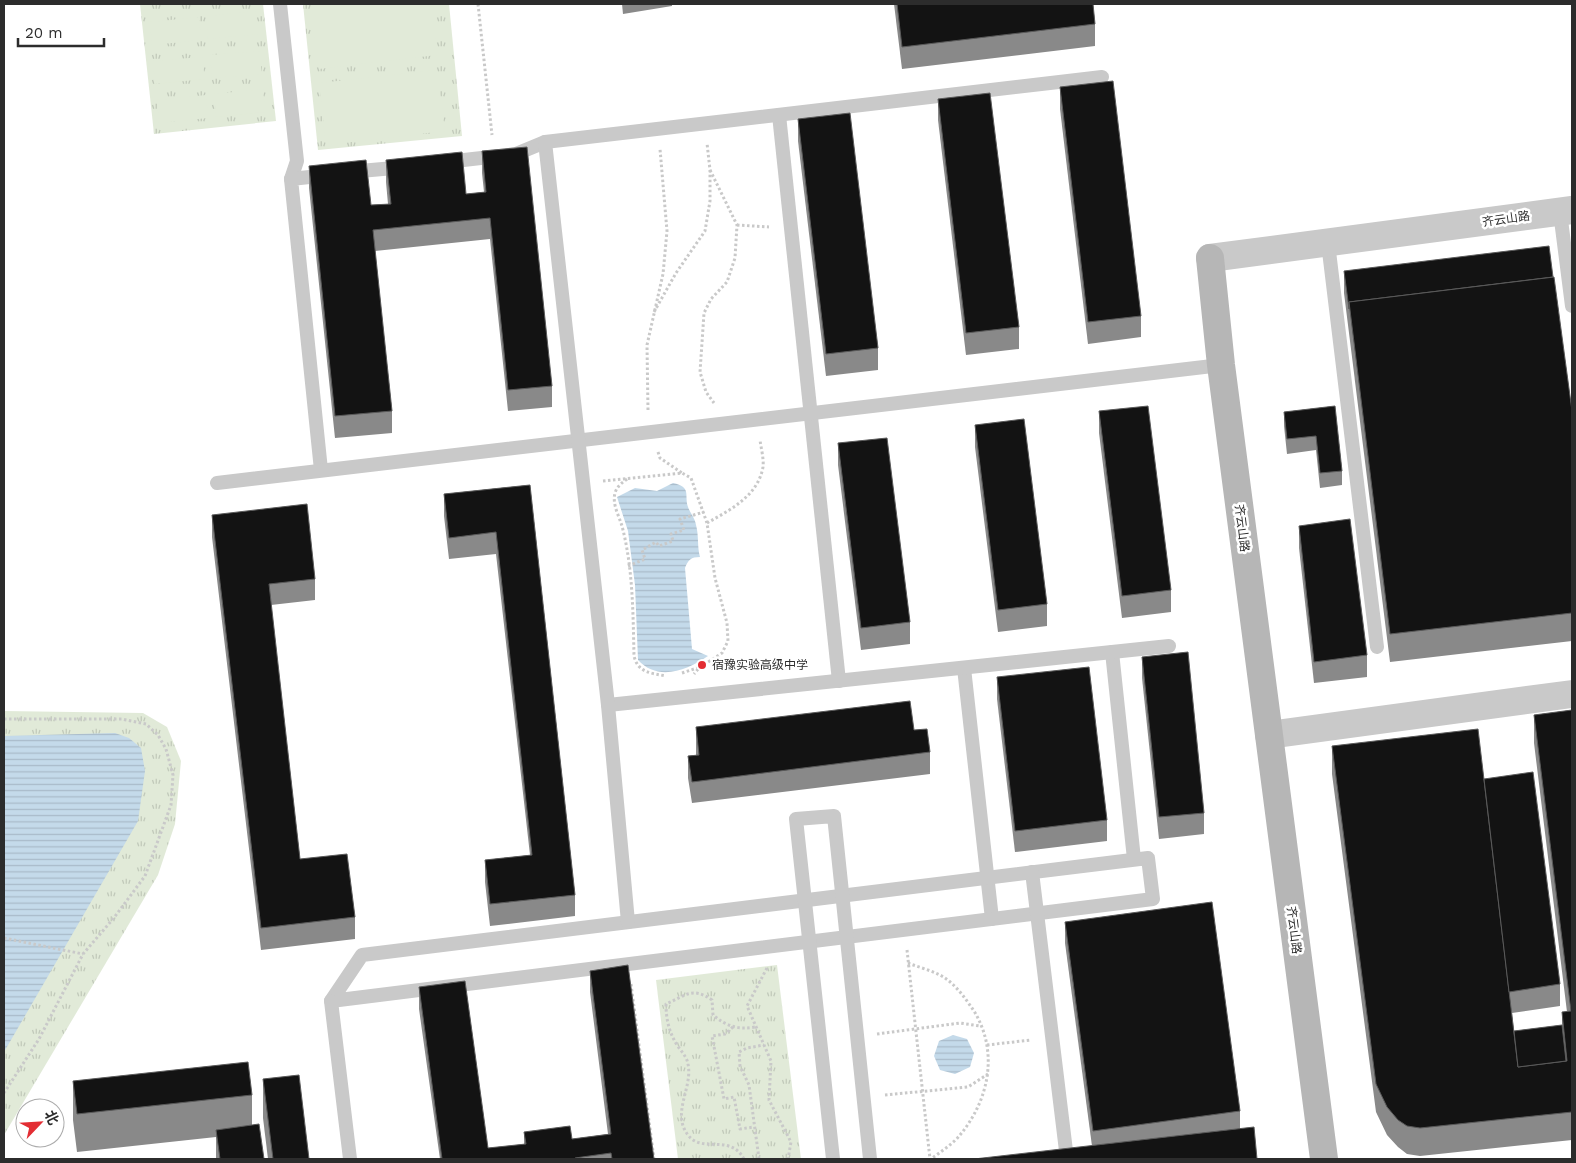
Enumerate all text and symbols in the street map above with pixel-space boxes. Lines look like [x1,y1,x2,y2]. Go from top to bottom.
scale bar [18,15,104,47]
text: 20 m [25,24,63,42]
street label: 齐云山路 [1481,209,1531,229]
street label: 齐云山路 [1232,503,1252,553]
place label: 宿豫实验高级中学 [712,658,808,672]
marker: 宿豫实验高级中学 [696,659,708,671]
street label: 齐云山路 [1284,905,1304,955]
north arrow [15,1098,65,1148]
text: 北 [42,1108,62,1127]

